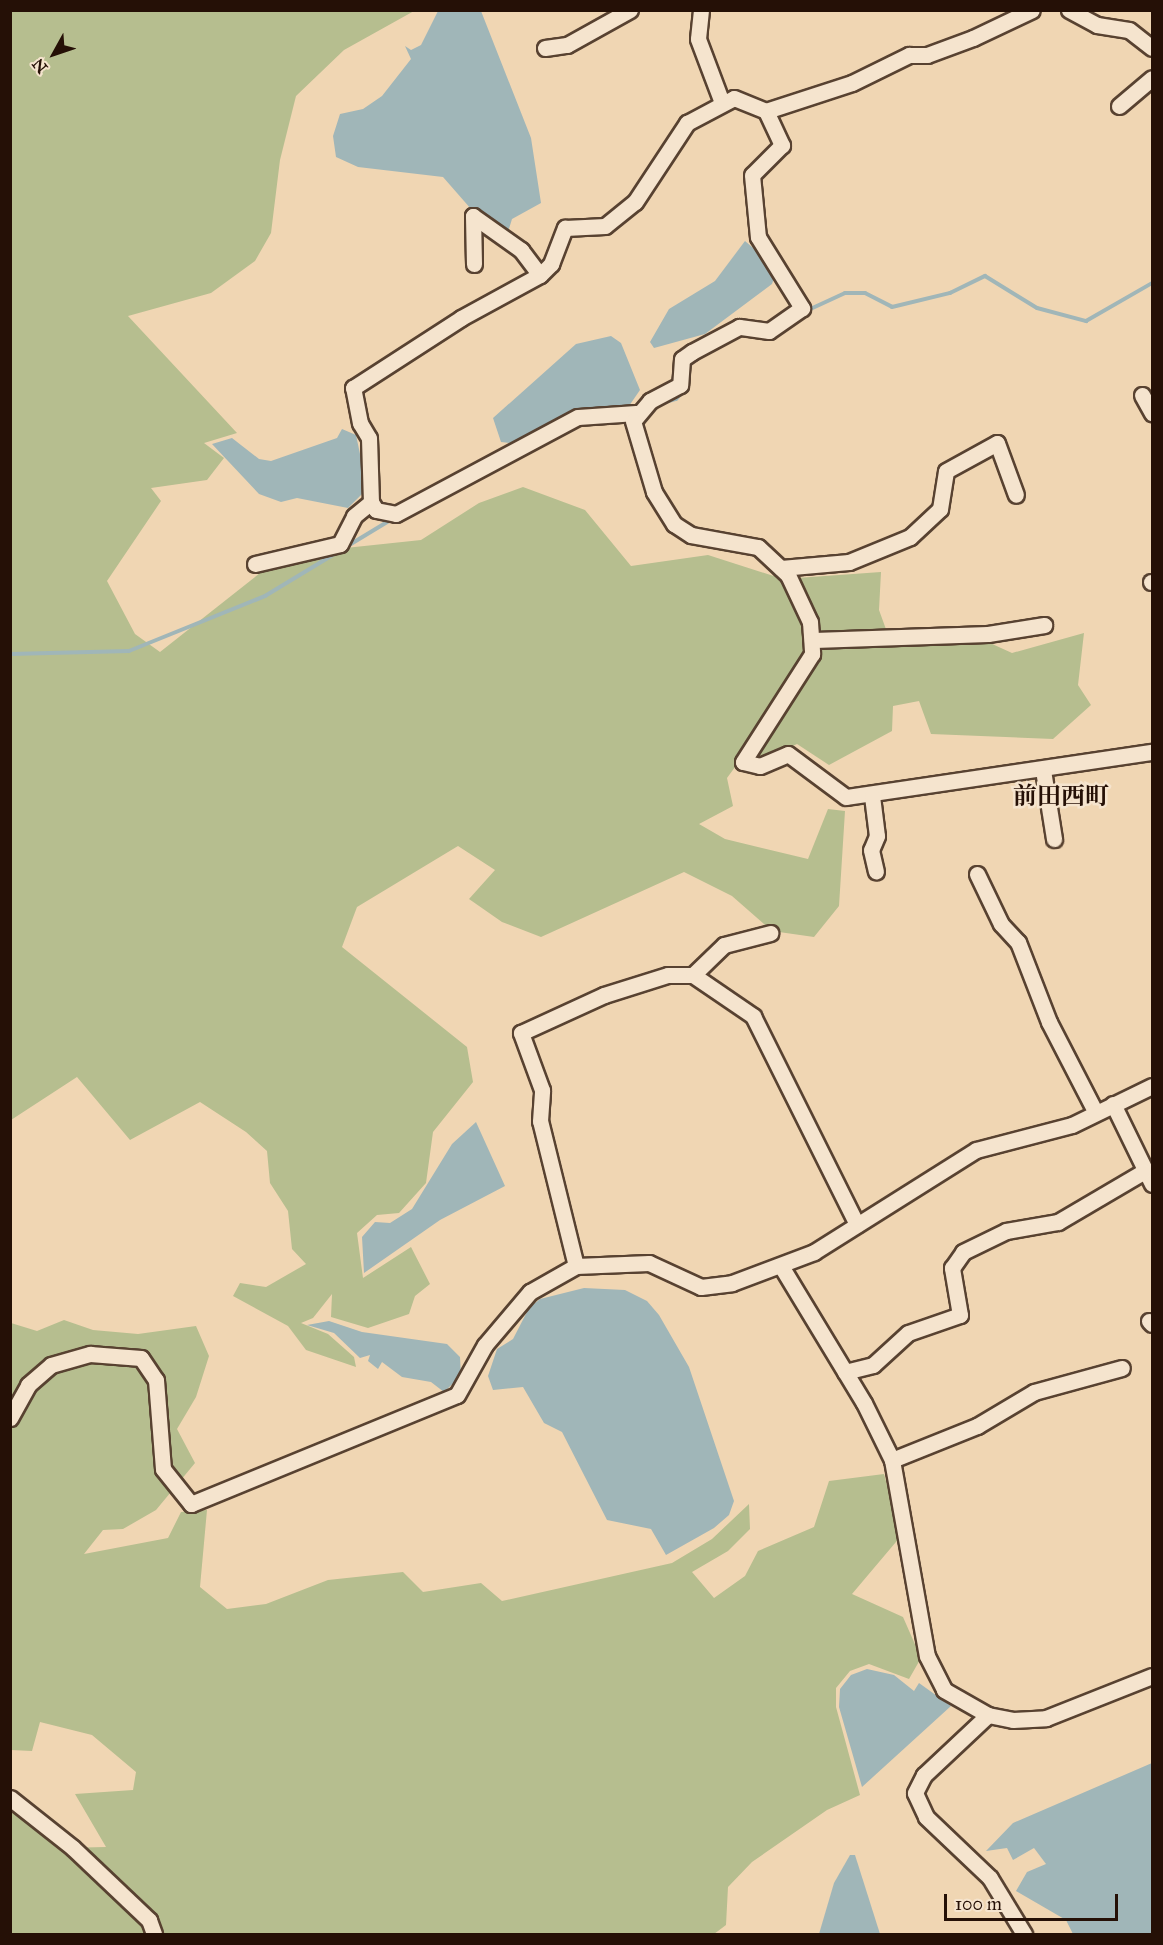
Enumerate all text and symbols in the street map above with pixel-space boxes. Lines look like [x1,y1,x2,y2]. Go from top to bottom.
north arrow [24,24,84,84]
text: N [28,55,51,77]
district label: 前田西町 [1013,783,1109,811]
scale bar [947,1882,1121,1920]
text: 100 m [955,1893,1002,1915]

